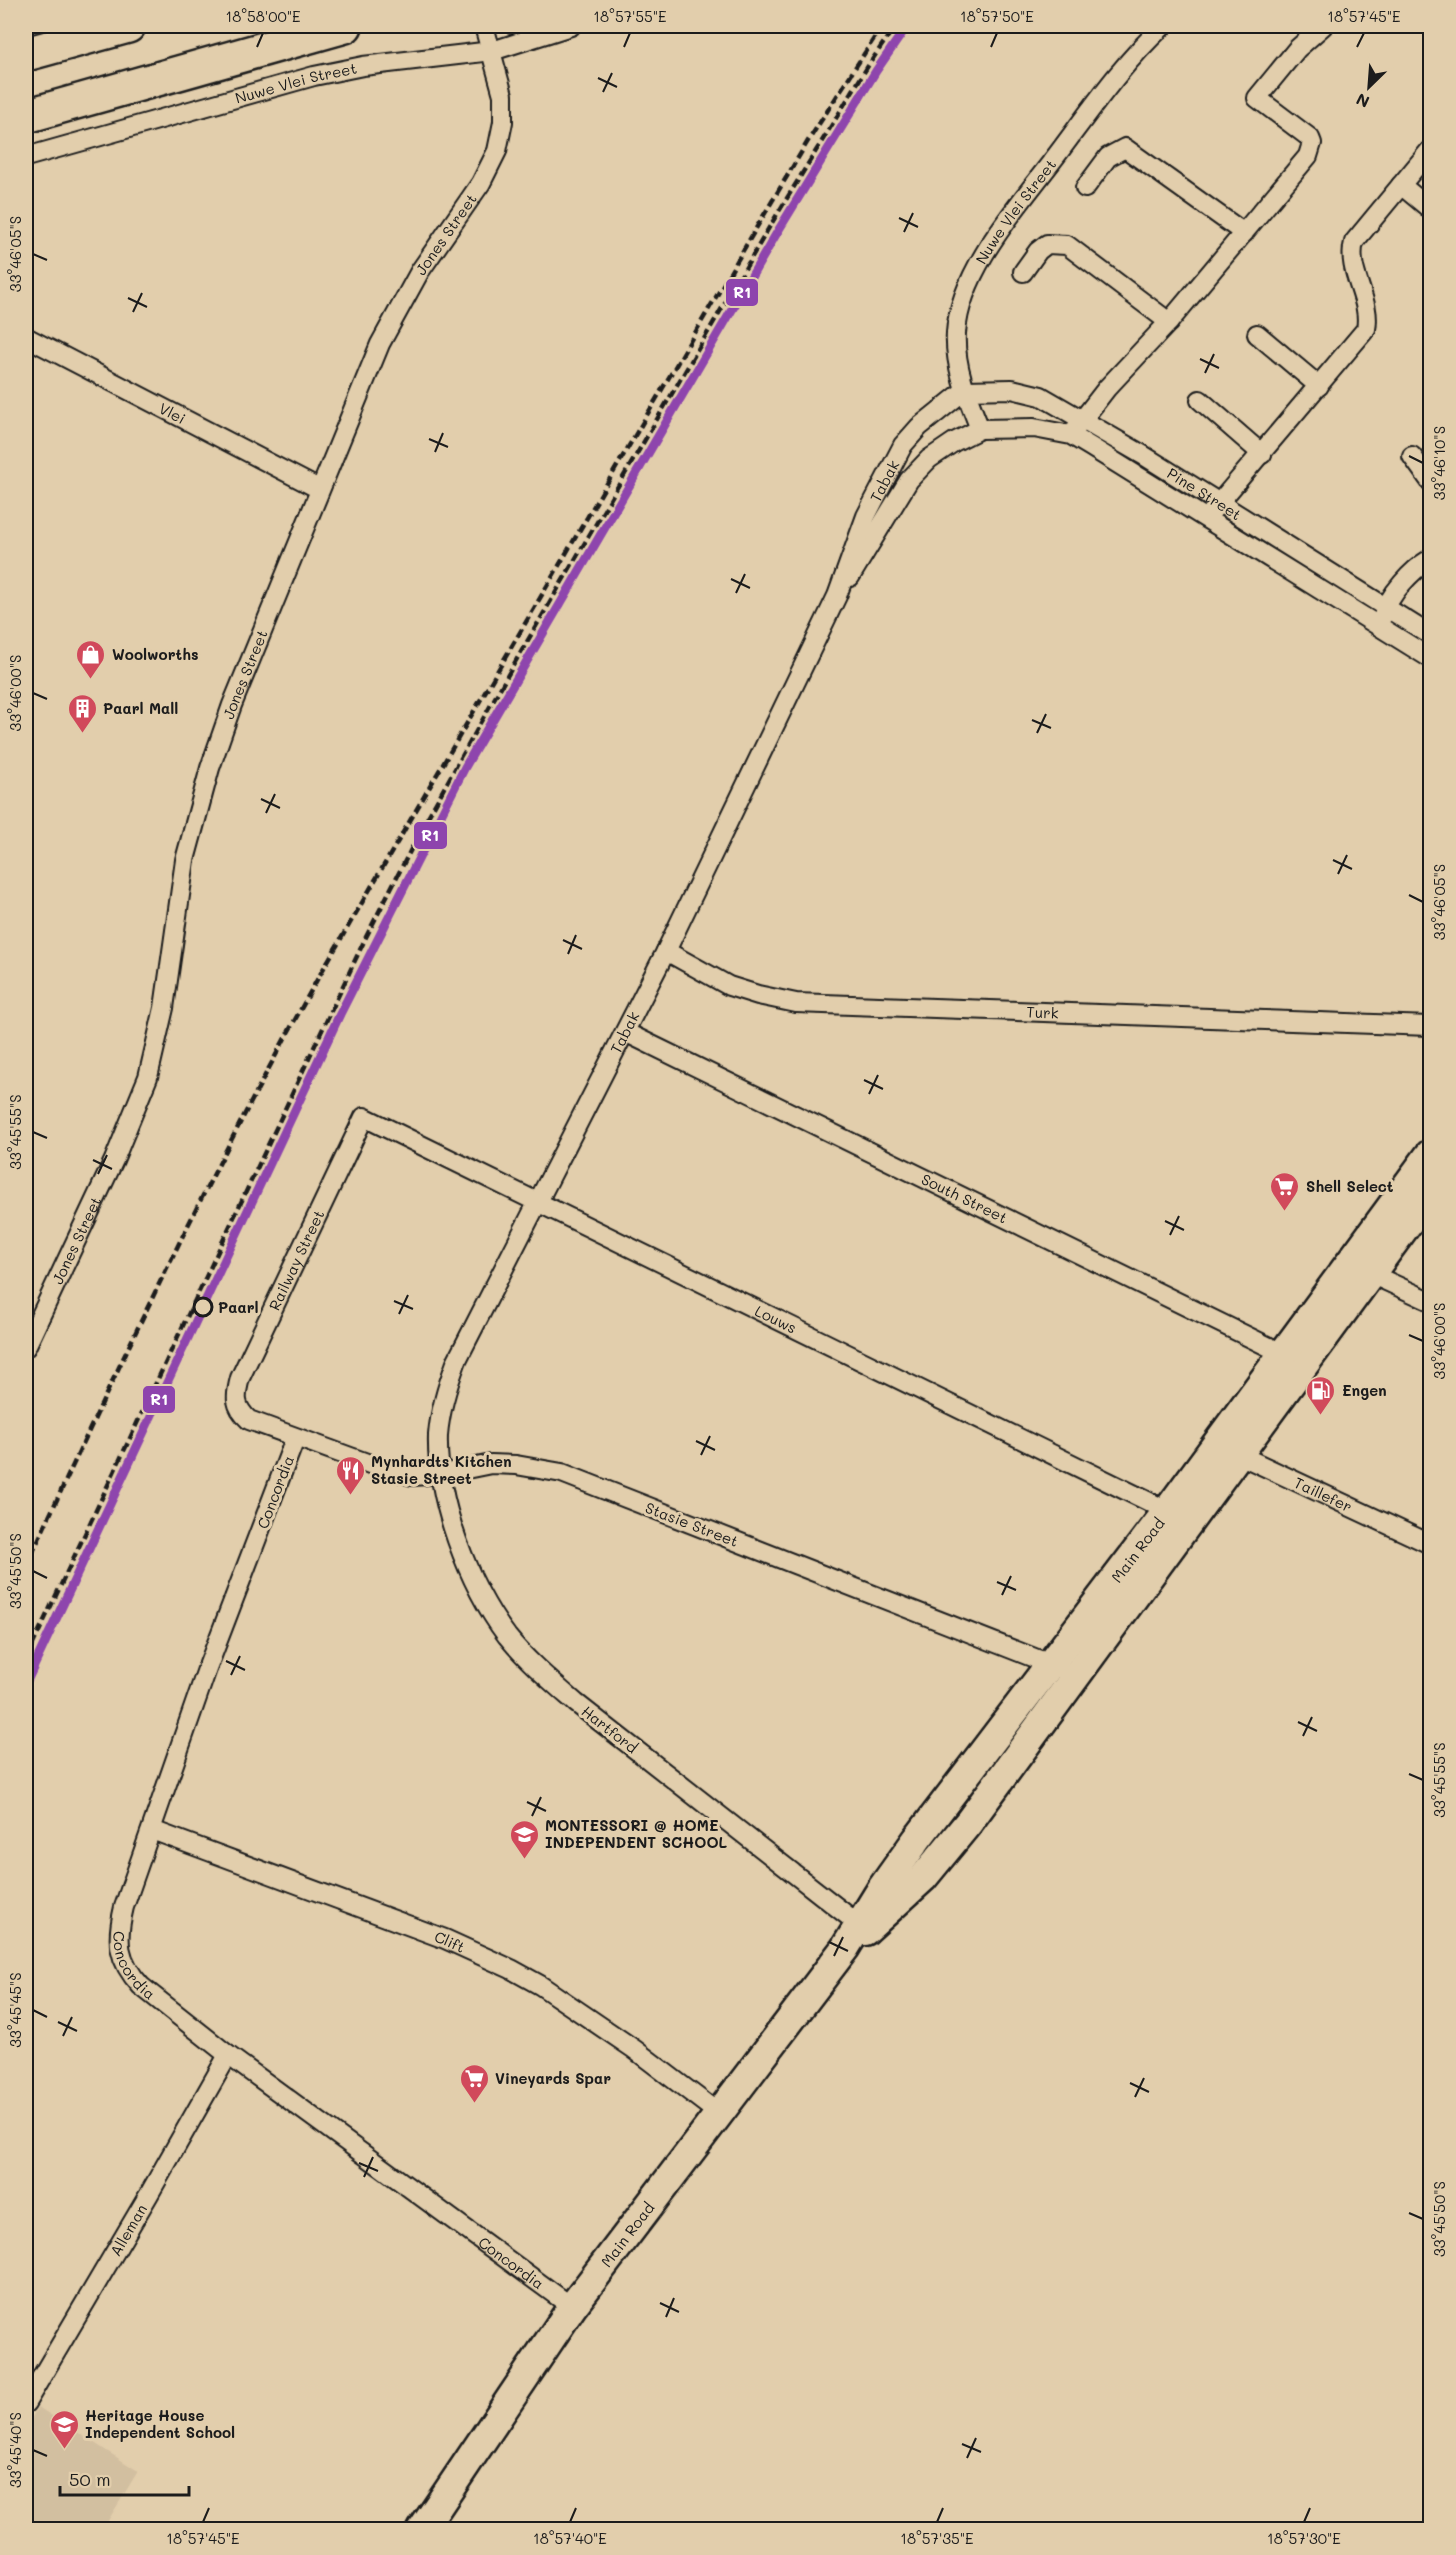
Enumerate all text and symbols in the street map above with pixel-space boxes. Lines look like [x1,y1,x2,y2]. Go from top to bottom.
text: 18°58'00"E [225,6,301,26]
text: 18°57'55"E [593,6,667,26]
text: 18°57'50"E [960,6,1034,26]
text: 18°57'45"E [1327,6,1401,26]
north arrow [1339,57,1399,117]
street label: Nuwe Vlei Street [233,58,358,108]
text: N [1353,89,1372,113]
street label: Nuwe Vlei Street [971,155,1060,268]
street label: Jones Street [410,190,481,279]
text: 33°46'05"S [5,216,25,292]
line badge: R1 [725,278,759,307]
text: R1 [733,281,751,302]
street label: Vlei [156,398,189,428]
text: 33°46'10"S [1429,426,1449,500]
street label: Tabak [865,457,903,505]
street label: Pine Street [1164,463,1245,524]
street label: Jones Street [218,627,272,722]
shop icon: Woolworths [75,638,107,680]
place label: Woolworths [112,644,198,664]
text: 33°46'00"S [5,655,25,731]
building icon: Paarl Mall [66,692,98,734]
place label: Paarl Mall [103,698,178,718]
line badge: R1 [413,821,448,850]
text: R1 [421,824,439,845]
text: 33°46'05"S [1429,864,1449,940]
street label: Turk [1026,1001,1059,1023]
street label: Tabak [605,1008,643,1057]
text: 33°45'55"S [5,1094,25,1170]
street label: South Street [918,1169,1011,1227]
supermarket icon: Shell Select [1269,1170,1301,1212]
place label: Shell Select [1306,1176,1394,1196]
street label: Jones Street [47,1193,105,1287]
street label: Railway Street [264,1206,328,1313]
marker: Paarl [193,1297,213,1317]
place label: Paarl [218,1297,259,1317]
street label: Louws [752,1300,800,1338]
text: 33°46'00"S [1429,1303,1449,1379]
fuel station icon: Engen [1305,1374,1337,1416]
place label: Engen [1342,1380,1387,1400]
line badge: R1 [142,1385,176,1414]
text: R1 [150,1388,168,1409]
place label: Mynhardts Kitchen Stasie Street [371,1451,512,1488]
street label: Concordia [252,1453,298,1531]
restaurant icon: Mynhardts Kitchen Stasie Street [334,1454,366,1496]
street label: Taillefer [1291,1472,1356,1516]
street label: Stasie Street [643,1497,741,1551]
street label: Main Road [1106,1514,1169,1586]
text: 33°45'50"S [5,1533,25,1609]
street label: Hartford [578,1701,642,1757]
text: 33°45'55"S [1429,1742,1449,1818]
place label: MONTESSORI @ HOME INDEPENDENT SCHOOL [545,1815,728,1852]
school or university icon: MONTESSORI @ HOME INDEPENDENT SCHOOL [508,1818,540,1860]
street label: Clift [432,1926,468,1957]
street label: Concordia [109,1931,160,2004]
text: 33°45'45"S [5,1972,25,2048]
supermarket icon: Vineyards Spar [458,2062,490,2104]
place label: Vineyards Spar [495,2068,611,2088]
text: 33°45'50"S [1429,2181,1449,2257]
street label: Main Road [596,2198,658,2271]
street label: Alleman [105,2200,151,2259]
street label: Concordia [475,2232,548,2293]
place label: Heritage House Independent School [85,2405,235,2442]
school or university icon: Heritage House Independent School [48,2408,80,2450]
text: 33°45'40"S [5,2412,25,2488]
scale bar [60,2459,189,2497]
text: 50 m [69,2467,111,2491]
text: 18°57'45"E [166,2528,240,2548]
text: 18°57'40"E [533,2528,607,2548]
text: 18°57'35"E [900,2528,974,2548]
text: 18°57'30"E [1267,2528,1341,2548]

